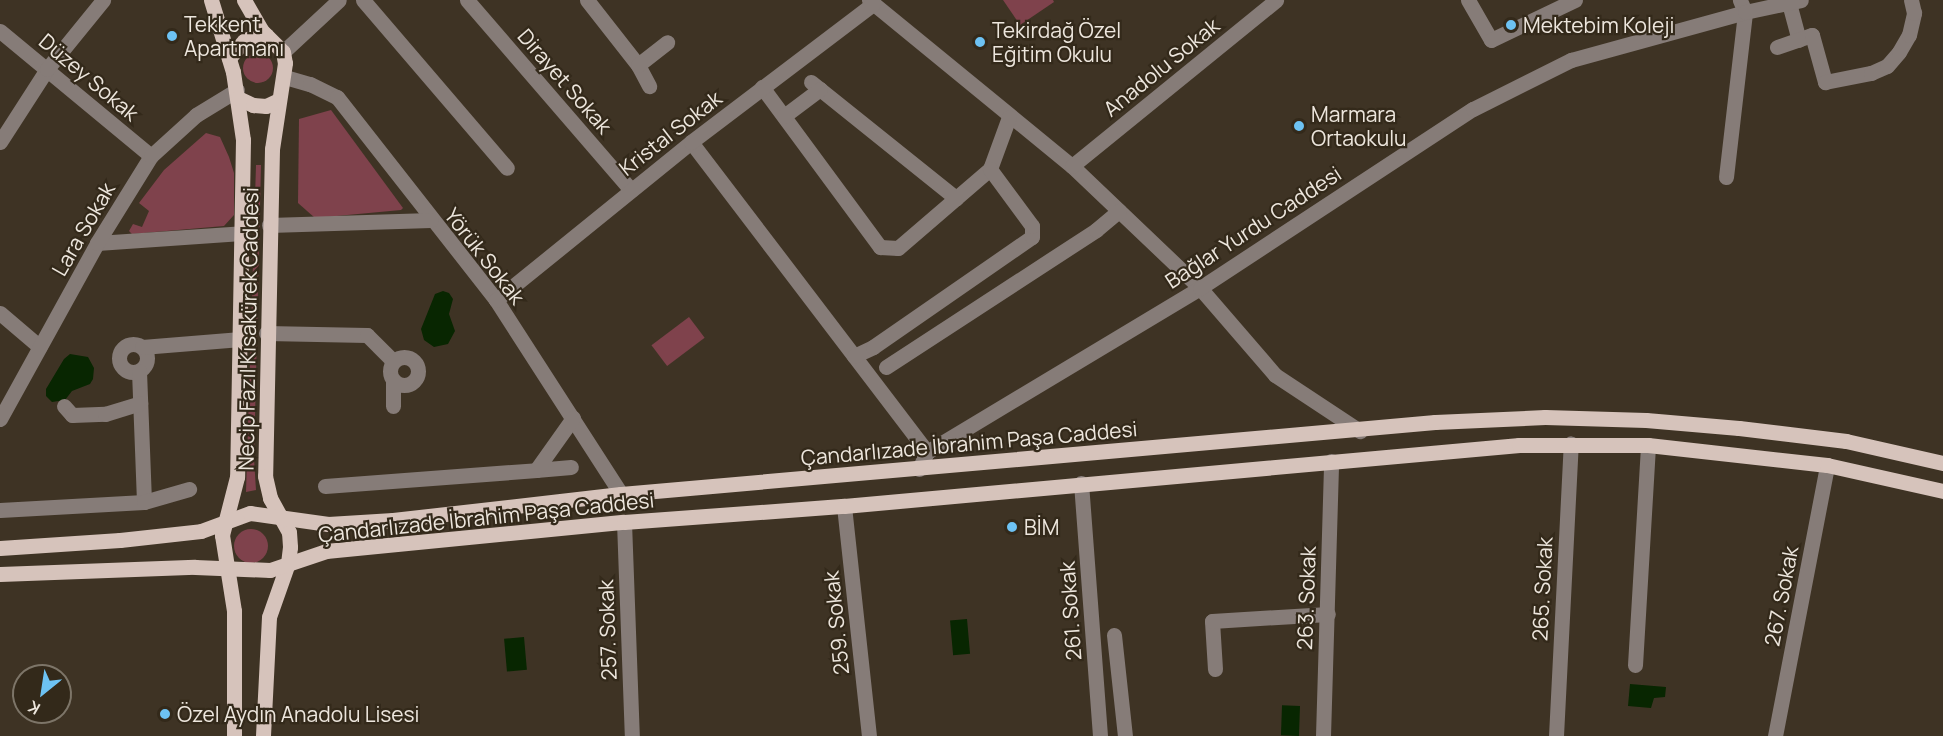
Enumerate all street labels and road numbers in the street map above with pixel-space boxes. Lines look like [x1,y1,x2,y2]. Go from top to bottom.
street label: Anadolu Sokak [1098,13,1224,121]
street label: Dirayet Sokak [513,23,617,139]
street label: Düzey Sokak [34,28,144,126]
street label: Kristal Sokak [614,85,726,181]
street label: Bağlar Yurdu Caddesi [1160,161,1346,293]
street label: Lara Sokak [46,178,120,280]
street label: Necip Fazıl Kısakürek Caddesi [233,187,263,471]
street label: Yörük Sokak [440,203,530,309]
street label: Çandarlızade İbrahim Paşa Caddesi [800,416,1138,470]
street label: Çandarlızade İbrahim Paşa Caddesi [317,487,655,547]
street label: 265. Sokak [1527,536,1557,642]
street label: 267. Sokak [1759,544,1803,648]
street label: 263. Sokak [1292,546,1320,650]
street label: 261. Sokak [1054,561,1086,661]
street label: 259. Sokak [818,570,854,676]
street label: 257. Sokak [593,579,621,681]

